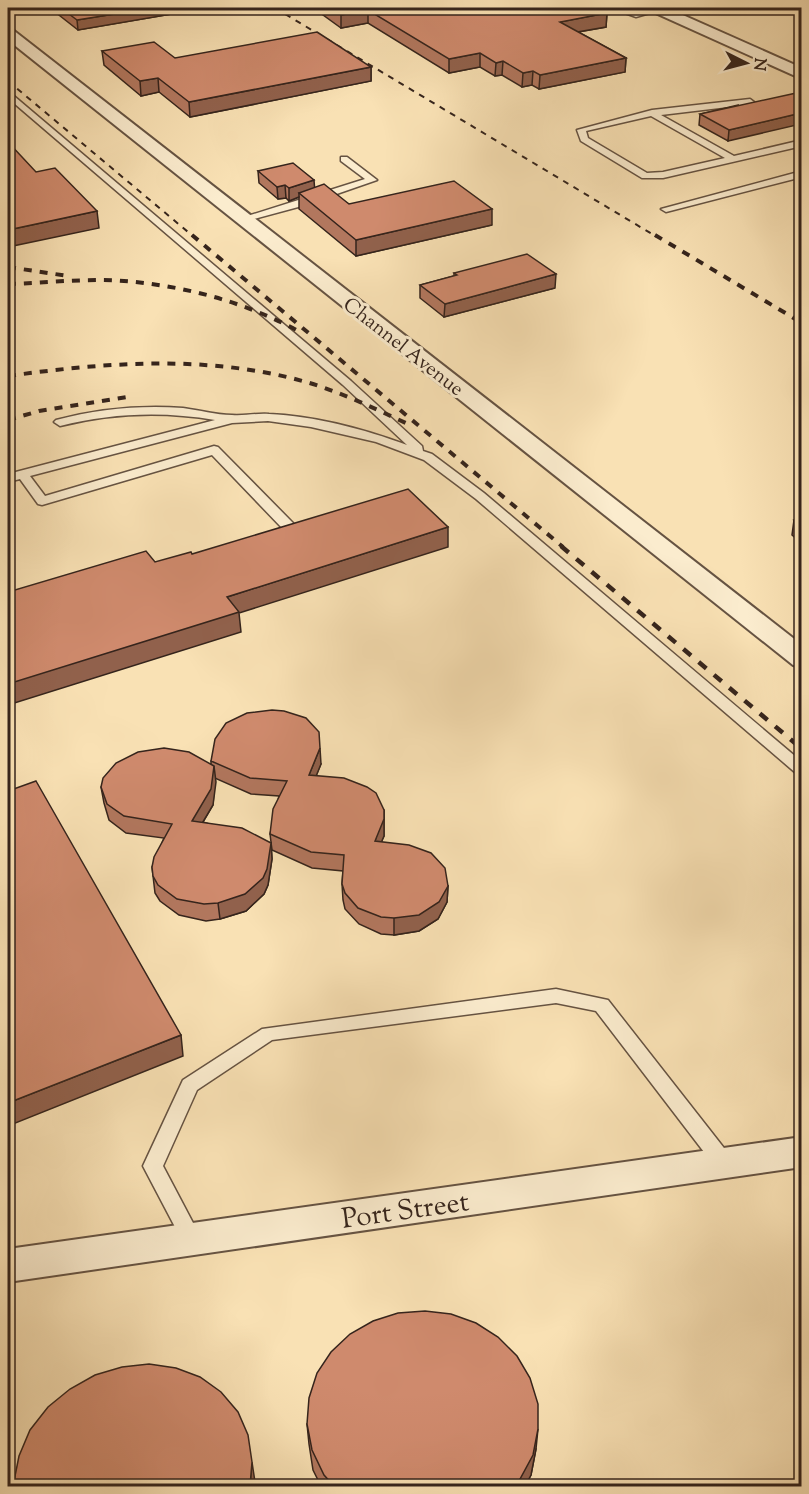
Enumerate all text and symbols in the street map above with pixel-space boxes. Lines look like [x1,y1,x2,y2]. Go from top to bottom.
north arrow [716,33,776,93]
text: N [746,57,771,72]
street label: Channel Avenue [336,291,469,404]
street label: Port Street [339,1183,472,1241]

